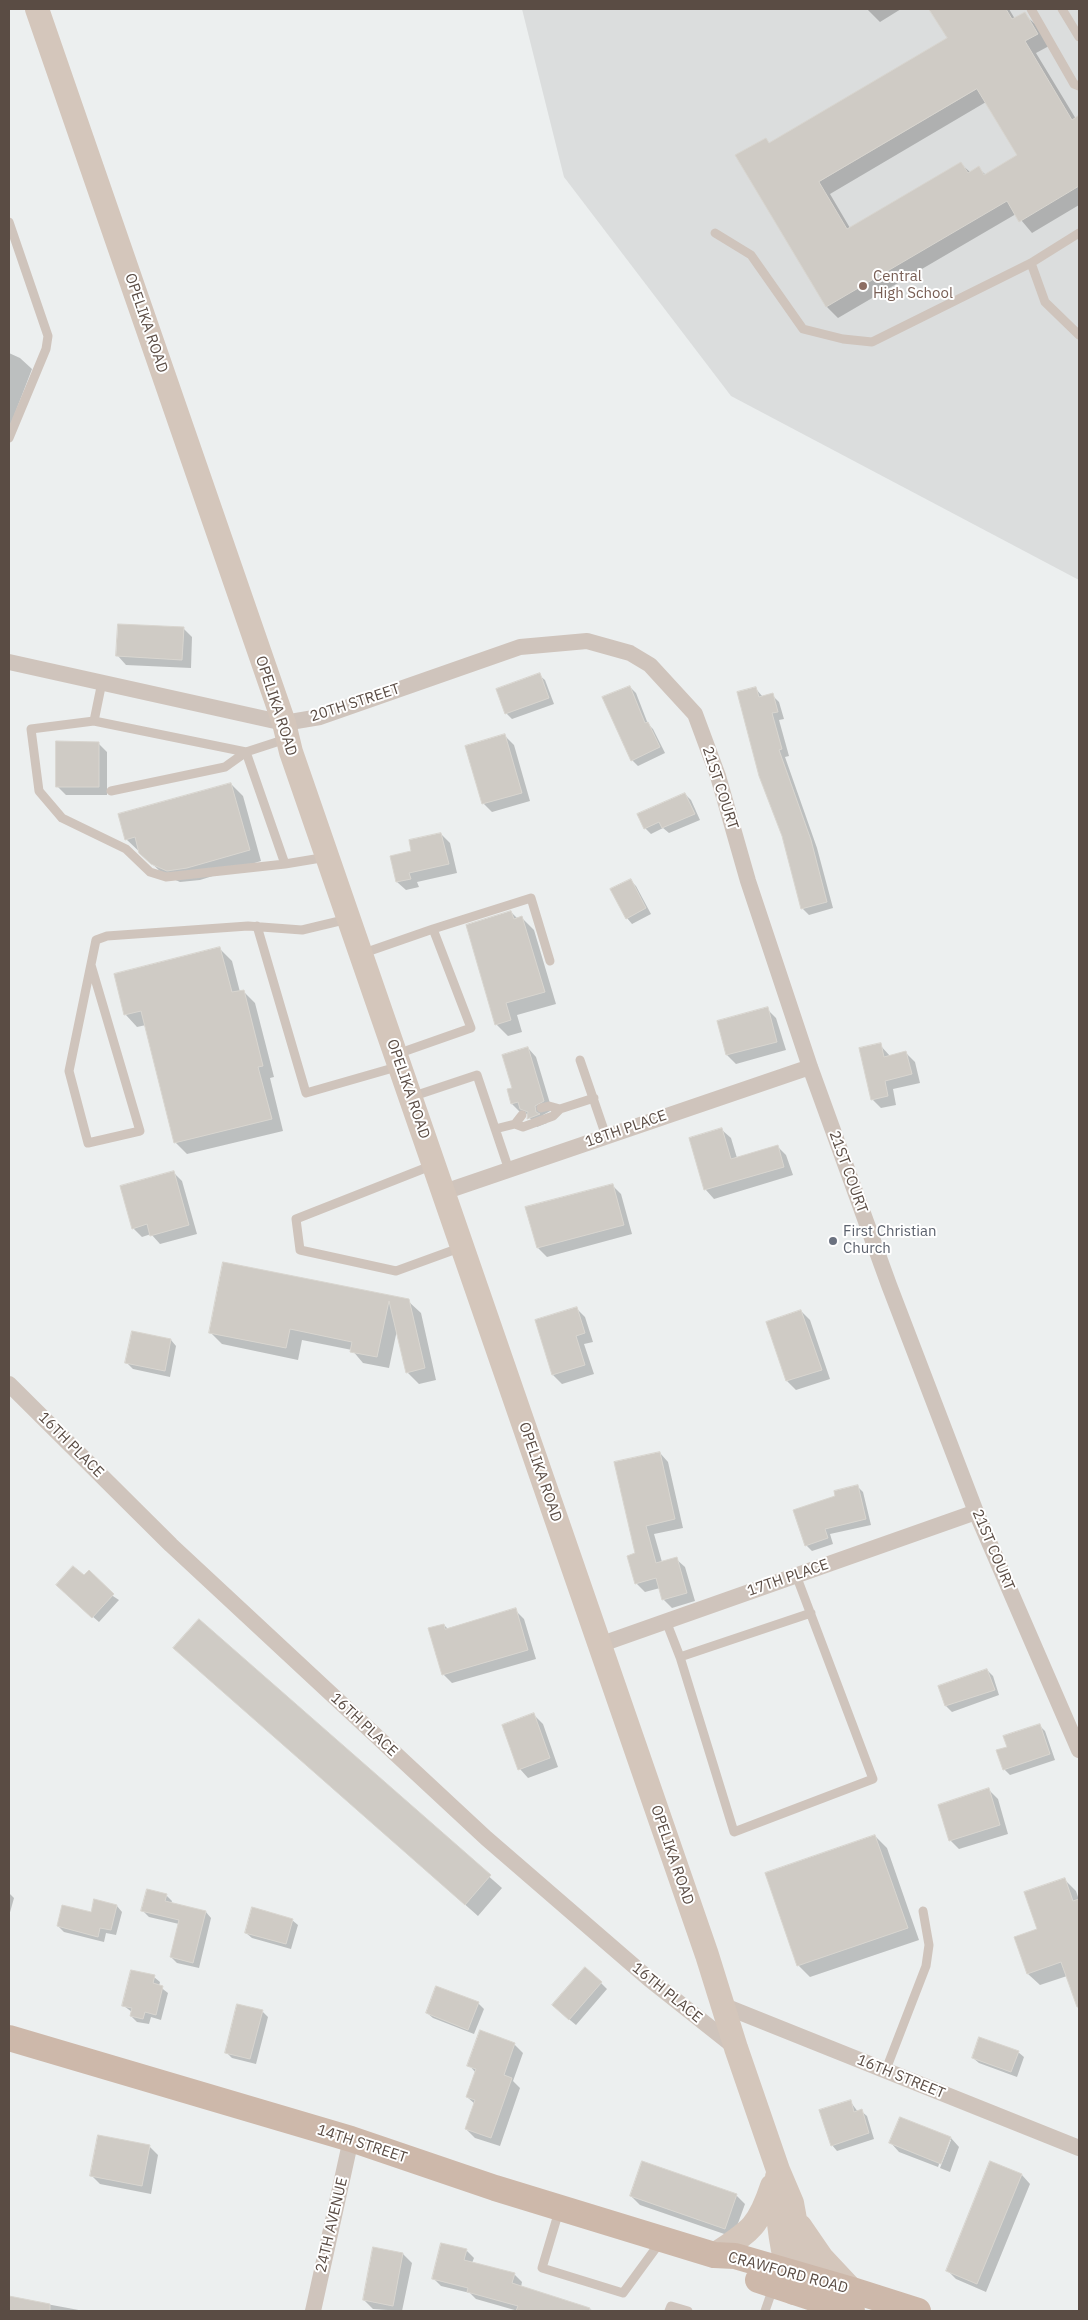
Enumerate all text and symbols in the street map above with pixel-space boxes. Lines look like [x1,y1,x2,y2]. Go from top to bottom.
place label: Central High School [873,268,953,303]
street label: OPELIKA ROAD [121,271,171,375]
marker: Central High School [857,280,869,292]
street label: OPELIKA ROAD [251,654,301,758]
street label: 20TH STREET [308,680,402,726]
street label: 21ST COURT [698,744,742,832]
street label: OPELIKA ROAD [383,1037,433,1141]
street label: 18TH PLACE [583,1107,669,1151]
street label: 21ST COURT [825,1128,871,1216]
place label: First Christian Church [843,1223,936,1258]
marker: First Christian Church [827,1235,839,1247]
street label: 16TH PLACE [35,1409,107,1481]
street label: OPELIKA ROAD [515,1420,565,1524]
street label: 21ST COURT [968,1507,1018,1593]
street label: 17TH PLACE [745,1556,831,1600]
street label: 16TH PLACE [327,1689,401,1761]
street label: OPELIKA ROAD [647,1803,697,1907]
street label: 16TH PLACE [628,1959,706,2027]
street label: 16TH STREET [854,2051,948,2103]
street label: 14TH STREET [315,2121,409,2167]
street label: 24TH AVENUE [312,2176,352,2274]
street label: CRAWFORD ROAD [726,2248,850,2298]

